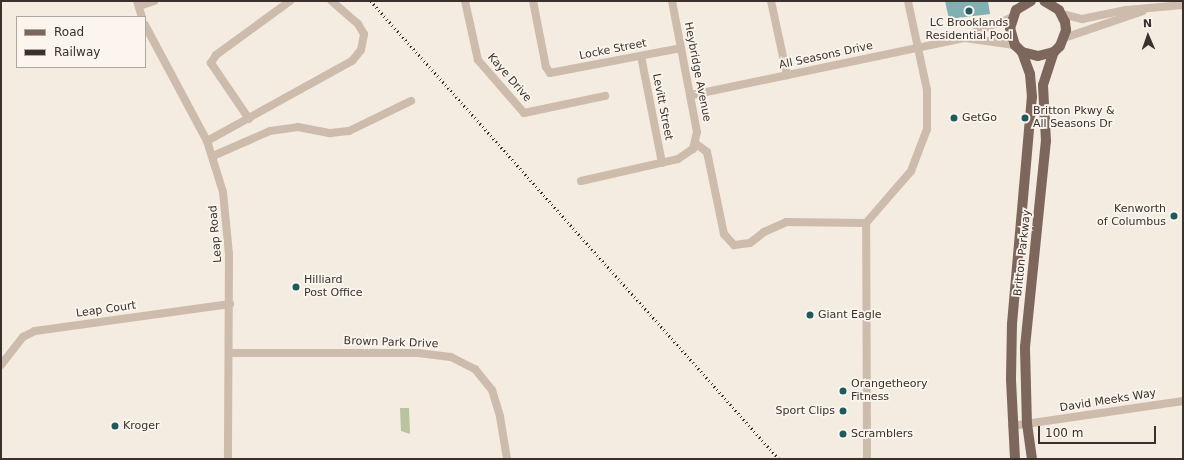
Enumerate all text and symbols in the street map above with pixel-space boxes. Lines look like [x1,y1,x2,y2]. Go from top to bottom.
marker: LC Brooklands Residential Pool [964,6,974,16]
legend [16,16,146,68]
north arrow [1128,16,1168,56]
place label: LC Brooklands Residential Pool [926,17,1012,43]
text: N [1143,17,1152,30]
street label: Heybridge Avenue [681,21,713,123]
text: Road [54,25,84,39]
street label: Locke Street [578,37,648,63]
street label: All Seasons Drive [778,40,874,72]
text: Railway [54,45,100,59]
street label: Kaye Drive [484,51,534,105]
street label: Levitt Street [649,72,675,142]
place label: Britton Pkwy & All Seasons Dr [1033,105,1115,131]
place label: GetGo [962,111,997,125]
marker: GetGo [949,113,959,123]
marker: Britton Pkwy & All Seasons Dr [1020,113,1030,123]
place label: Kenworth of Columbus [1097,203,1166,229]
street label: Leap Road [207,205,225,263]
street label: Britton Parkway [1012,209,1034,297]
marker: Kenworth of Columbus [1169,211,1179,221]
place label: Hilliard Post Office [304,274,363,300]
marker: Hilliard Post Office [291,282,301,292]
street label: Leap Court [75,299,137,321]
place label: Giant Eagle [818,308,882,322]
marker: Giant Eagle [805,310,815,320]
street label: Brown Park Drive [343,335,439,351]
place label: Orangetheory Fitness [851,378,927,404]
marker: Orangetheory Fitness [838,386,848,396]
street label: David Meeks Way [1059,387,1157,415]
place label: Sport Clips [775,404,835,418]
marker: Sport Clips [838,406,848,416]
scale bar [1040,418,1158,444]
place label: Kroger [123,419,159,433]
marker: Kroger [110,421,120,431]
text: 100 m [1045,426,1083,440]
place label: Scramblers [851,427,913,441]
marker: Scramblers [838,429,848,439]

